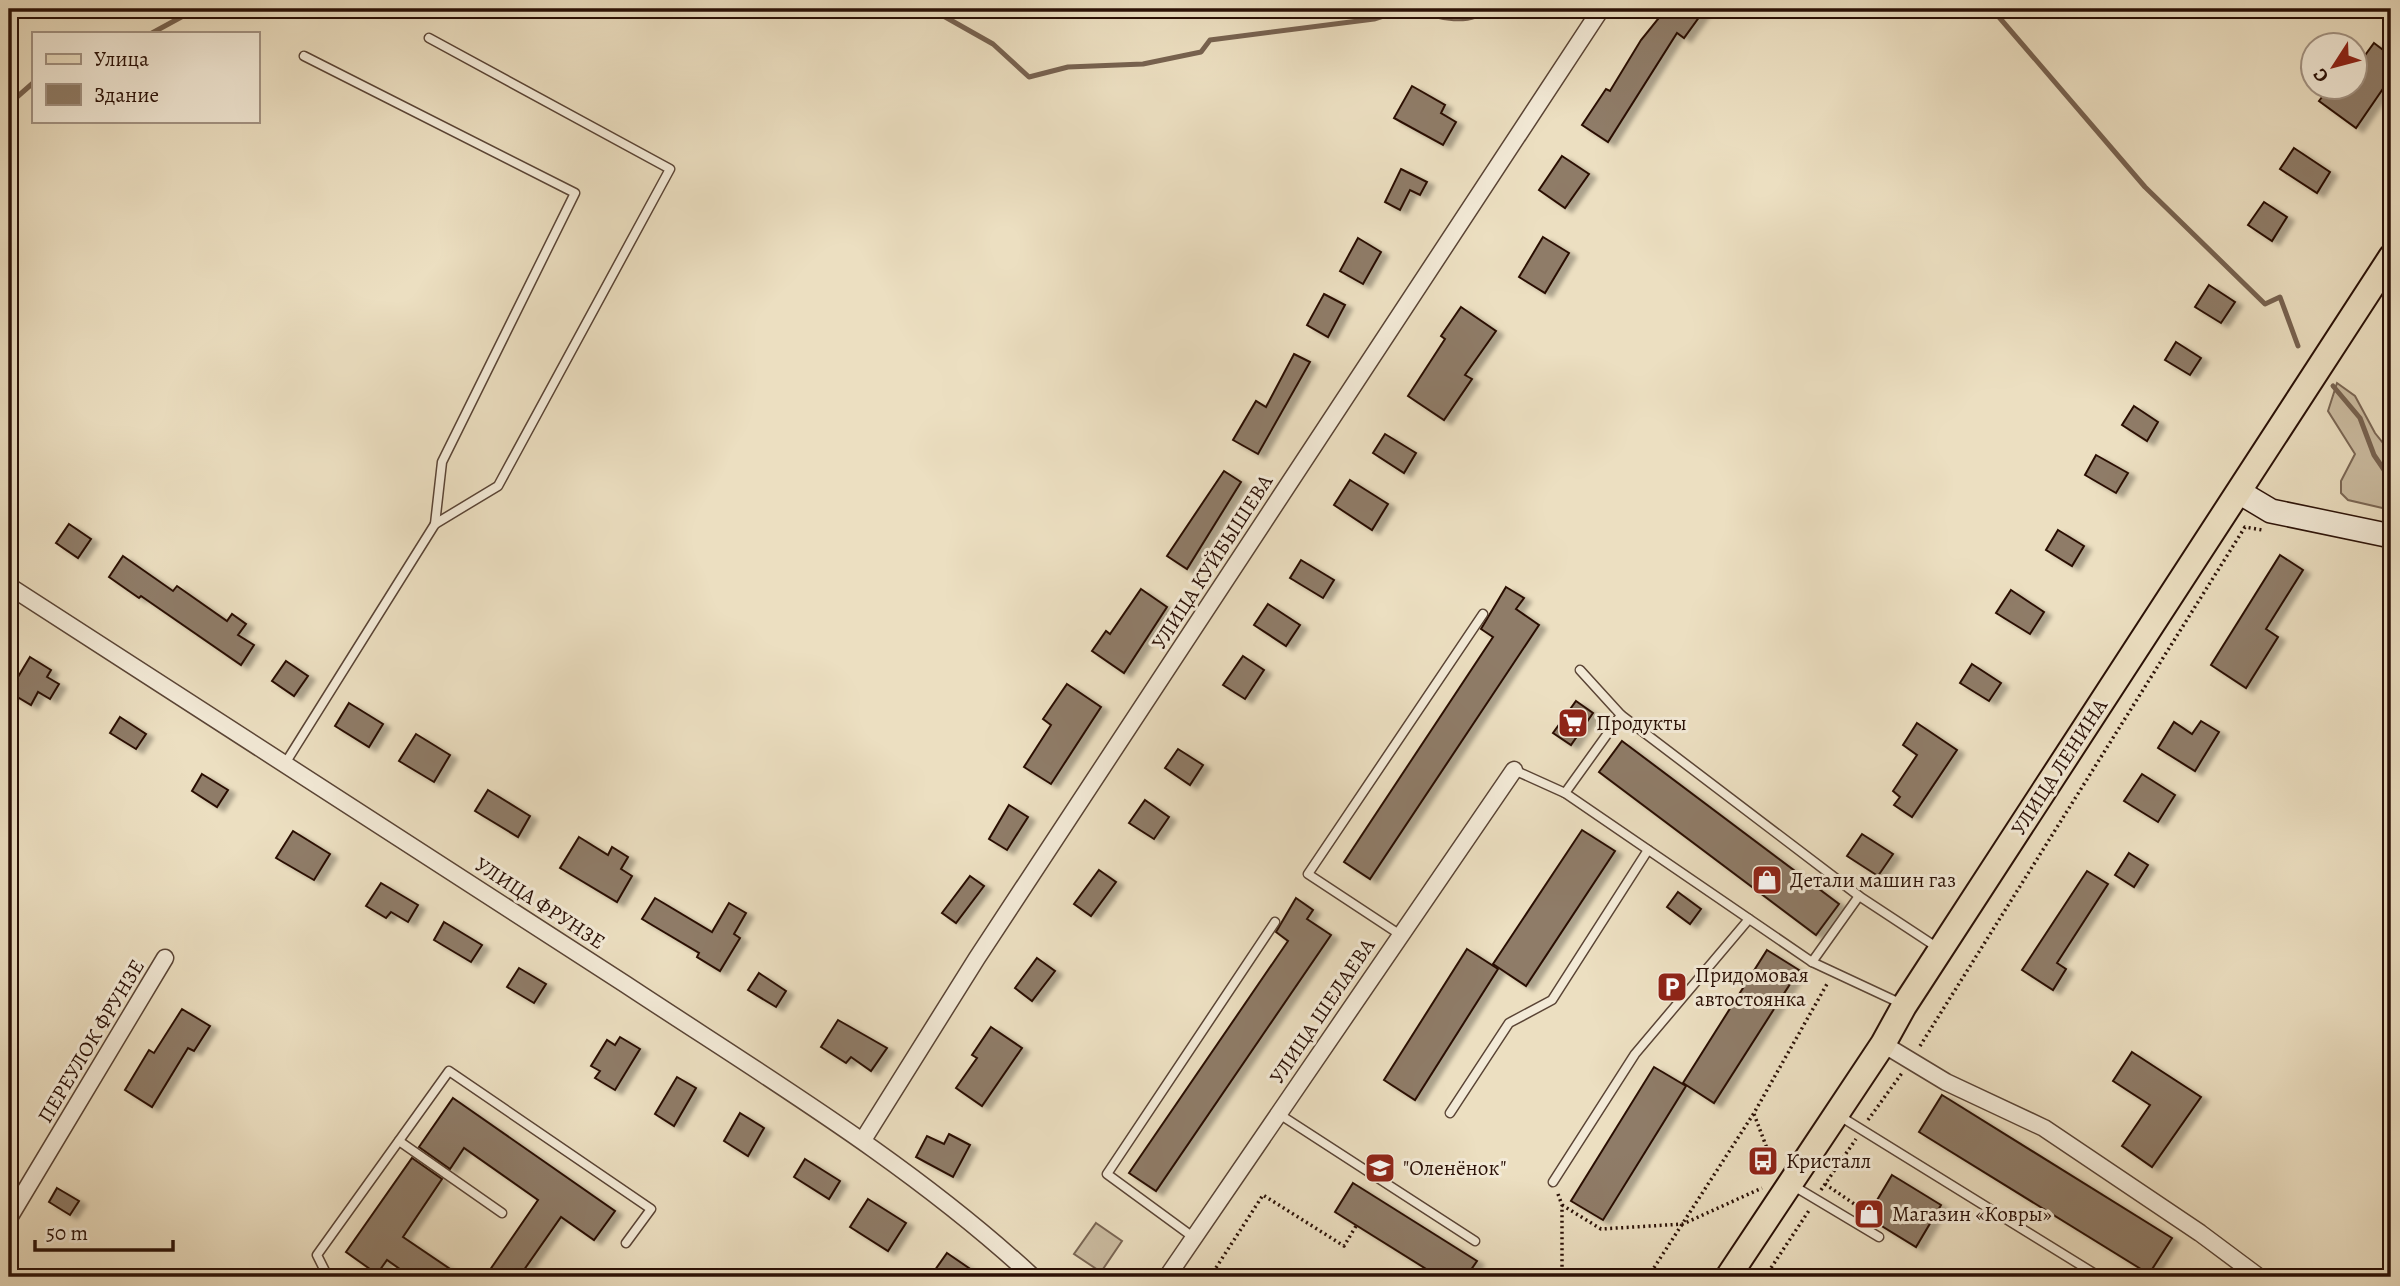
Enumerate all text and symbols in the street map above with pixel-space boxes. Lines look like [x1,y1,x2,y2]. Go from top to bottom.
legend [32,32,259,122]
north arrow [2298,32,2368,102]
text: Улица [94,45,149,73]
text: С [2307,63,2335,88]
text: Здание [94,81,159,109]
street label: УЛИЦА КУЙБЫШЕВА [1145,469,1279,655]
street label: УЛИЦА ЛЕНИНА [2004,693,2114,841]
supermarket icon: Продукты [1556,706,1590,740]
place label: Продукты [1596,709,1687,737]
street label: УЛИЦА ФРУНЗЕ [469,850,611,956]
shop icon: Детали машин газ [1750,863,1784,897]
place label: Детали машин газ [1790,866,1956,894]
street label: УЛИЦА ШЕЛАЕВА [1263,932,1382,1089]
street label: ПЕРЕУЛОК ФРУНЗЕ [31,954,151,1128]
place label: Придомовая автостоянка [1695,961,1809,1013]
parking icon: Придомовая автостоянка [1655,970,1689,1004]
bus stop icon: Кристалл [1746,1144,1780,1178]
place label: Кристалл [1786,1147,1871,1175]
school or university icon: "Оленёнок" [1363,1151,1397,1185]
place label: "Оленёнок" [1403,1154,1506,1182]
shop icon: Магазин «Ковры» [1852,1197,1886,1231]
place label: Магазин «Ковры» [1892,1200,2052,1228]
scale bar [35,1209,173,1253]
text: 50 m [46,1219,88,1247]

